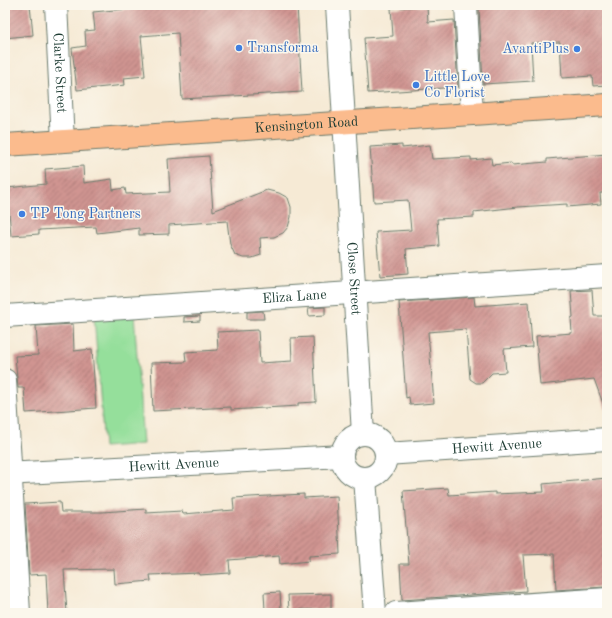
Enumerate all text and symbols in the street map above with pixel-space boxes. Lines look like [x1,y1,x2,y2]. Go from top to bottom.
street label: Clarke Street [50,32,69,114]
place label: Transforma [247,41,319,55]
place label: AvantiPlus [502,42,569,56]
marker: Transforma [234,43,244,53]
marker: AvantiPlus [572,44,582,54]
place label: Little Love Co Florist [424,70,490,100]
marker: Little Love Co Florist [411,80,421,90]
street label: Kensington Road [254,115,359,135]
place label: TP Tong Partners [30,207,141,221]
marker: TP Tong Partners [17,209,27,219]
street label: Close Street [344,241,363,316]
street label: Eliza Lane [262,288,327,306]
street label: Hewitt Avenue [451,436,542,457]
street label: Hewitt Avenue [128,456,219,474]

